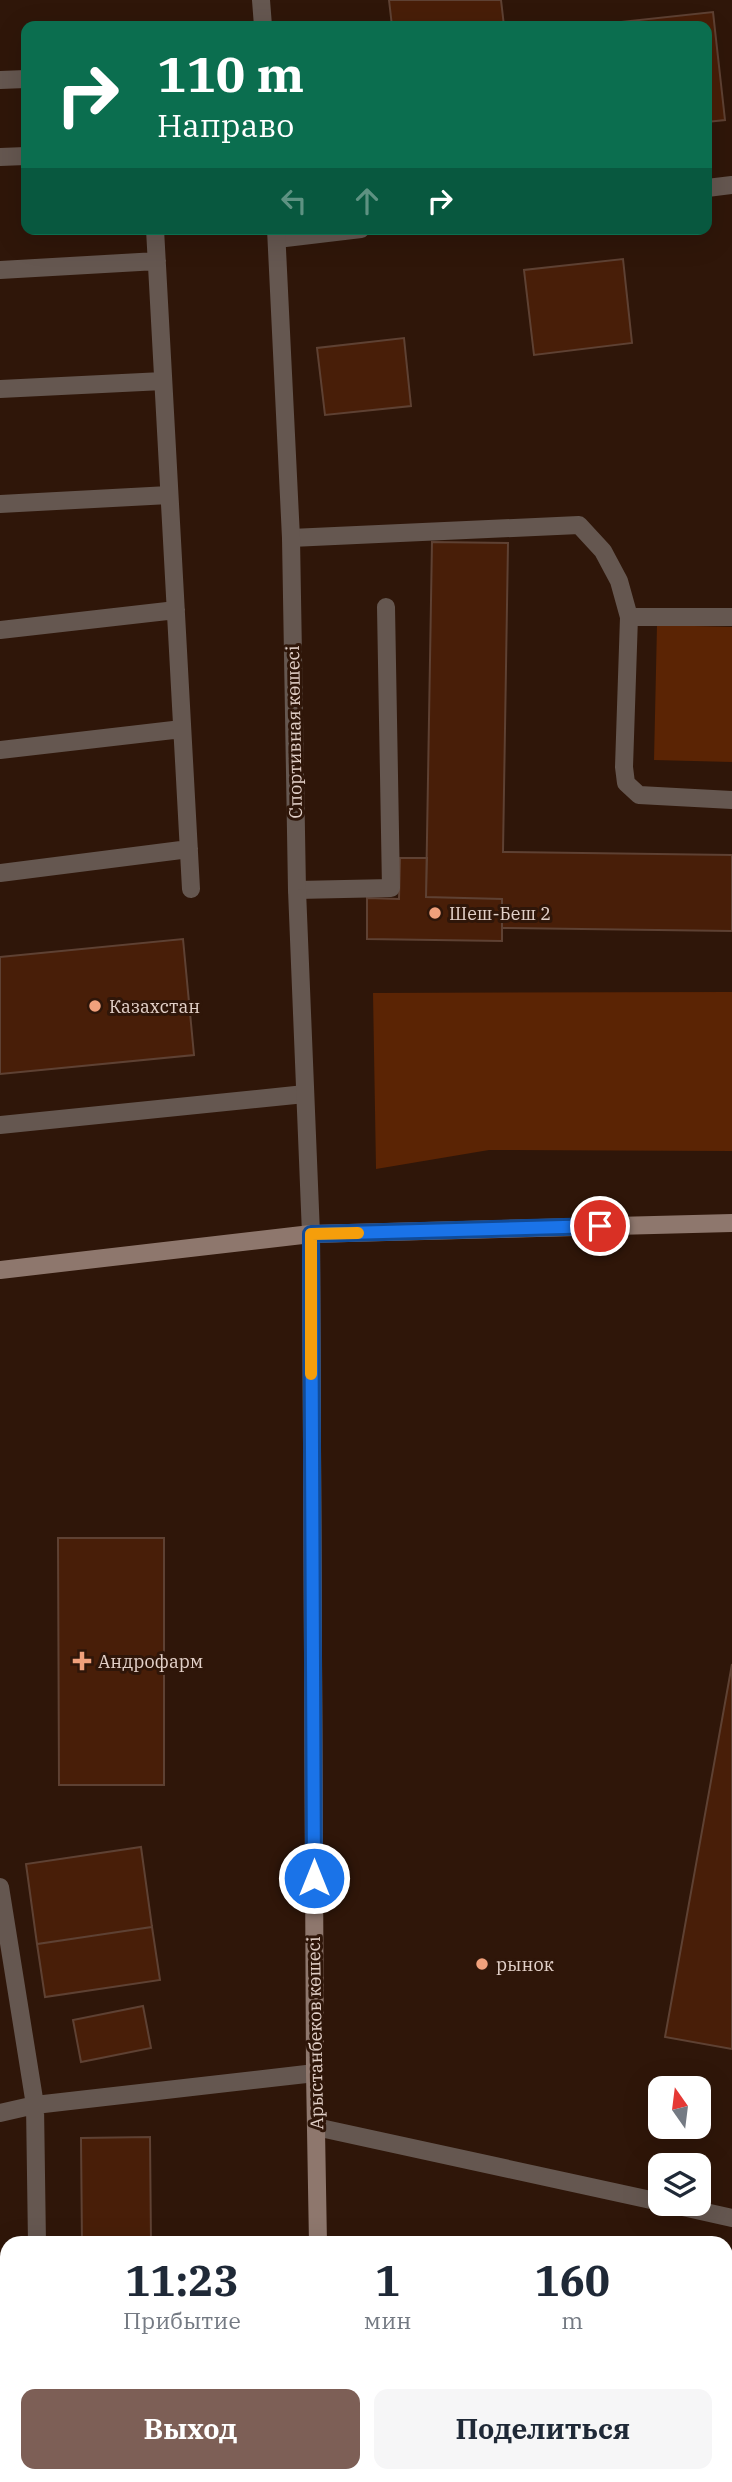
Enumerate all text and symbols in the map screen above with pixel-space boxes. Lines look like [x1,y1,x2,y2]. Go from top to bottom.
text: 110 m [157,42,304,105]
icon: right [42,49,133,140]
text: Направо [157,104,294,146]
icon: left [275,182,313,220]
icon: ahead [348,182,386,220]
icon: right [421,182,459,220]
street label: Спортивная көшесі [281,645,307,819]
place label: Шеш-Беш 2 [449,902,551,925]
marker: Шеш-Беш 2 [427,905,443,921]
place label: Казахстан [109,995,200,1018]
marker: Казахстан [87,998,103,1014]
pin [570,1196,630,1256]
icon: arrive [581,1207,619,1245]
place label: Андрофарм [98,1650,203,1673]
marker: Андрофарм [72,1651,92,1671]
position arrow [277,1841,351,1915]
street label: Арыстанбеков көшесі [302,1936,328,2130]
place label: рынок [496,1953,555,1976]
marker: рынок [474,1956,490,1972]
north arrow [648,2076,710,2138]
map controls [648,2076,711,2216]
button: layers [648,2153,711,2216]
text: 11:23 [125,2253,239,2308]
text: 1 [375,2253,400,2308]
text: 160 [534,2253,610,2308]
text: Прибытие [123,2305,241,2335]
text: мин [364,2305,412,2335]
text: m [561,2305,583,2335]
button: Выход [21,2389,360,2469]
button: Поделиться [374,2389,712,2469]

